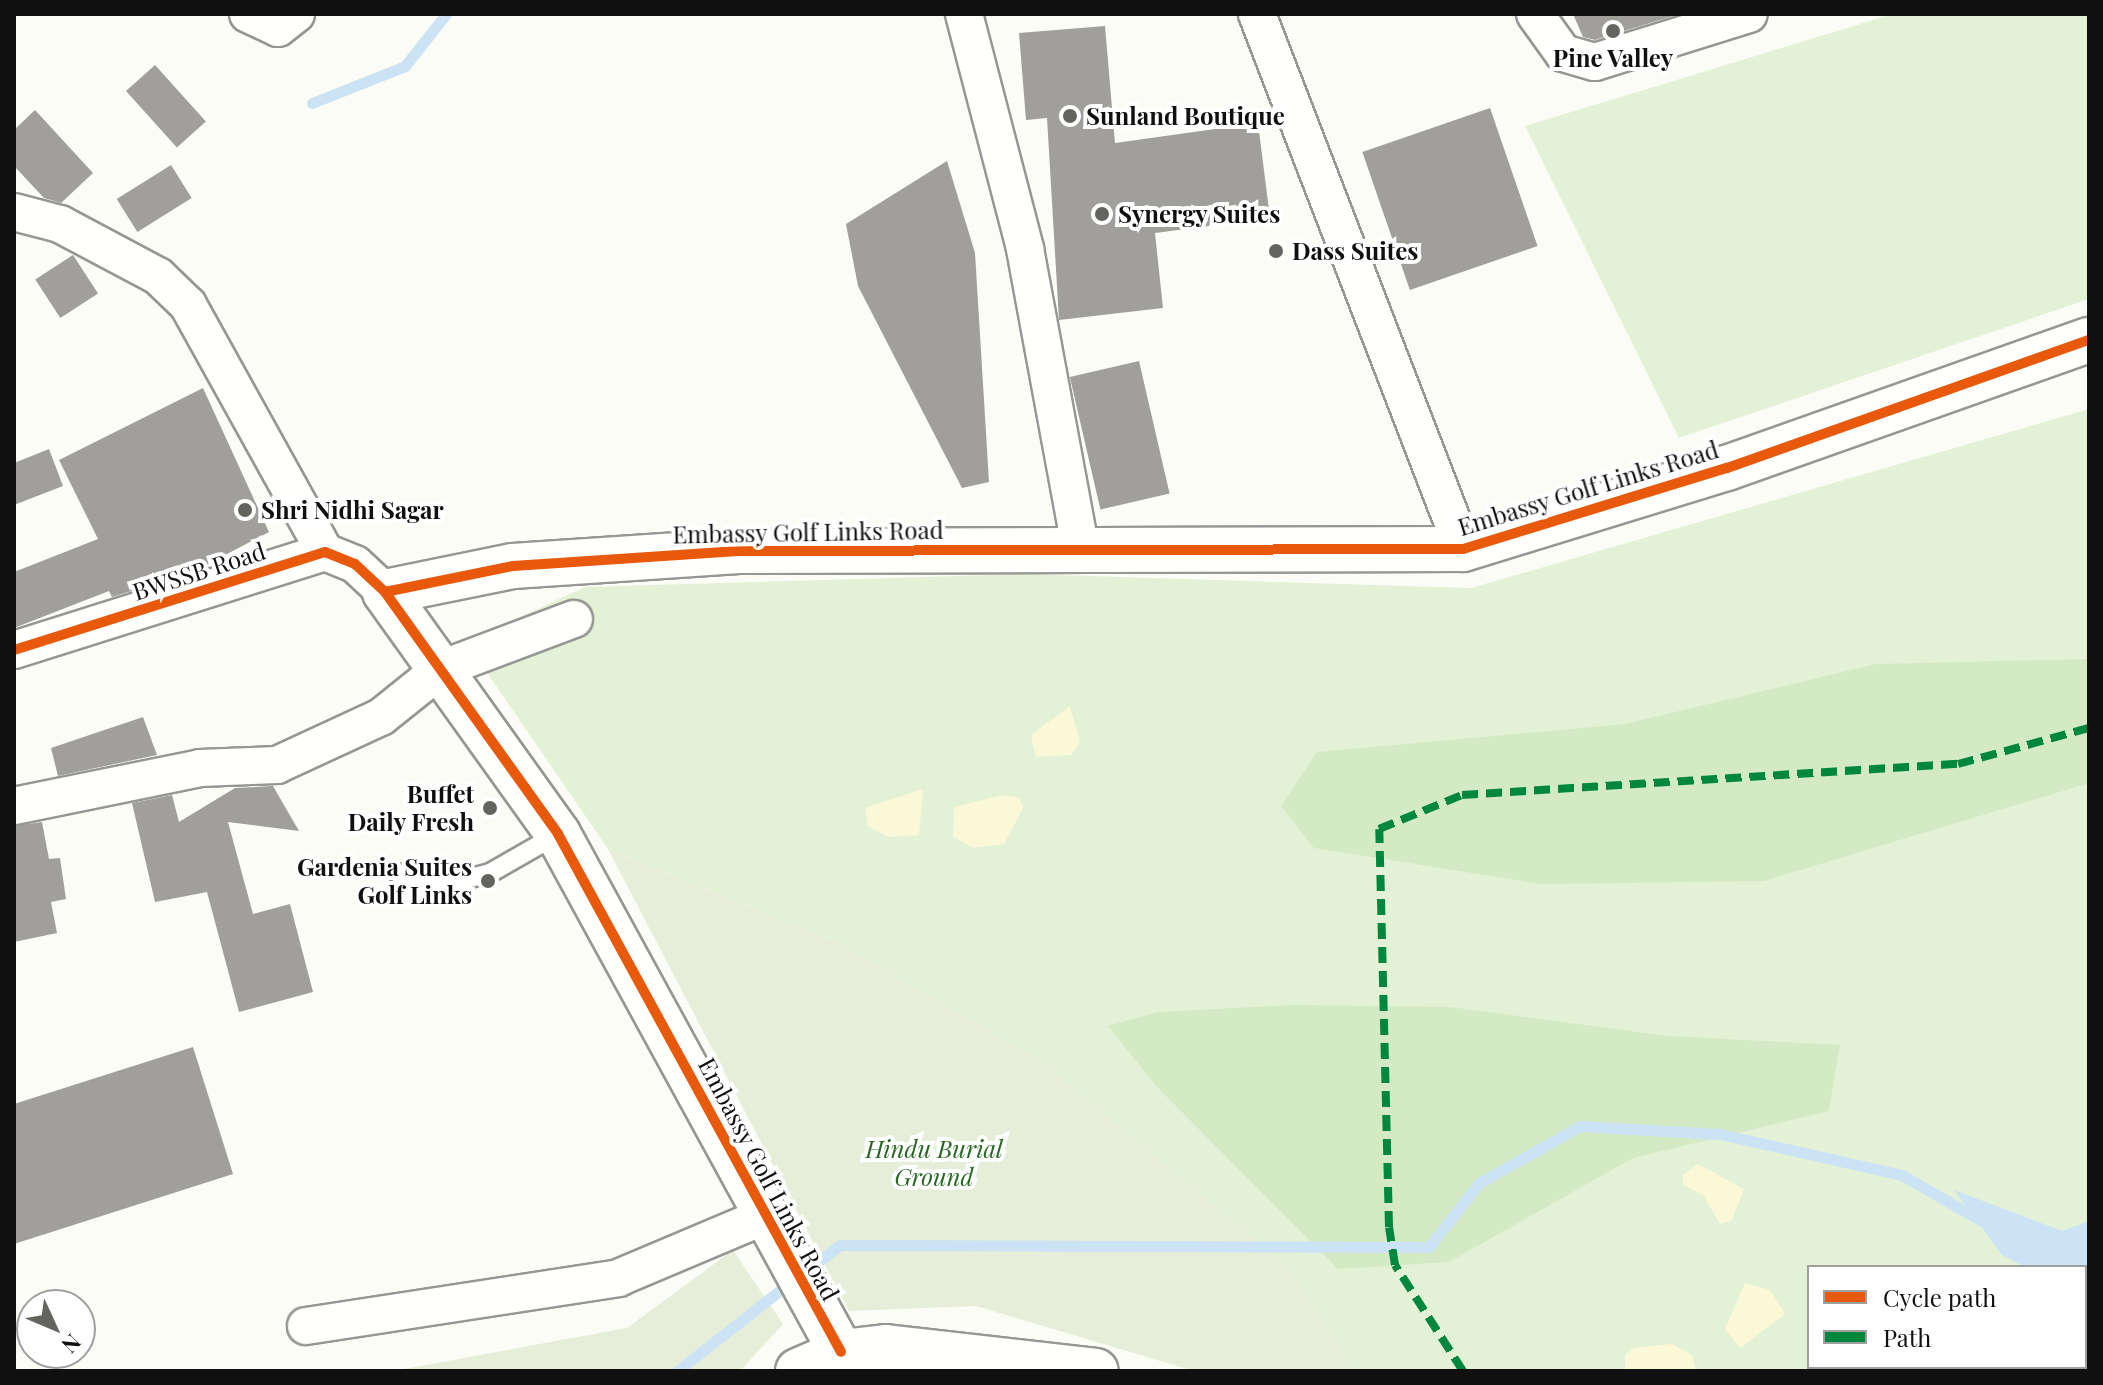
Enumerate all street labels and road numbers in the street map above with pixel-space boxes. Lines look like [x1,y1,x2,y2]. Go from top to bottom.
street label: Embassy Golf Links Road [1454,435,1722,541]
street label: Embassy Golf Links Road [672,515,944,549]
street label: BWSSB Road [129,536,269,606]
street label: Embassy Golf Links Road [693,1052,845,1306]

